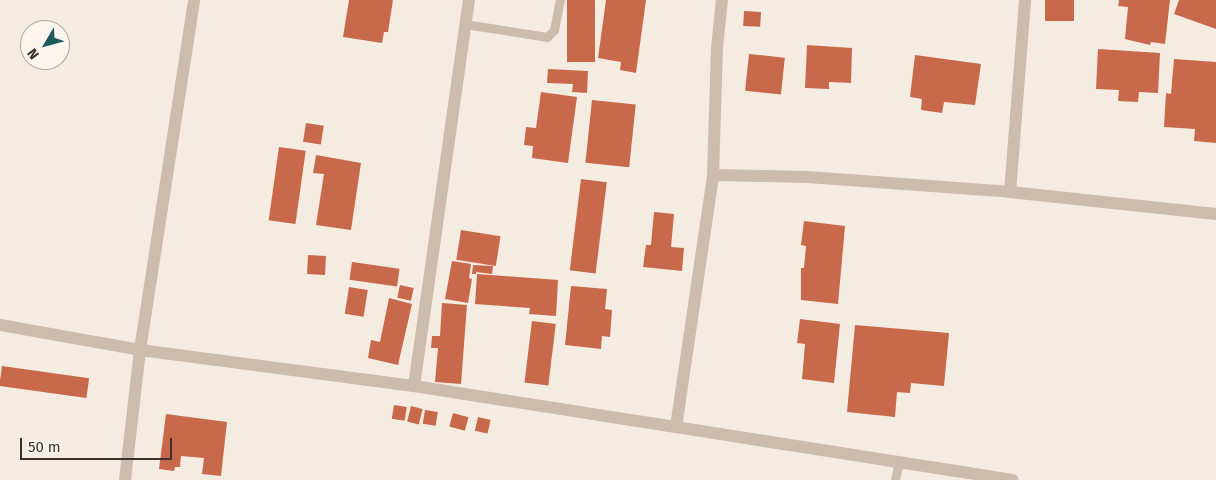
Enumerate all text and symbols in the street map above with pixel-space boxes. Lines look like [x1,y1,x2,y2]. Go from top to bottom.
north arrow [20,20,70,70]
text: N [24,45,43,63]
scale bar [22,428,175,460]
text: 50 m [28,438,61,456]

